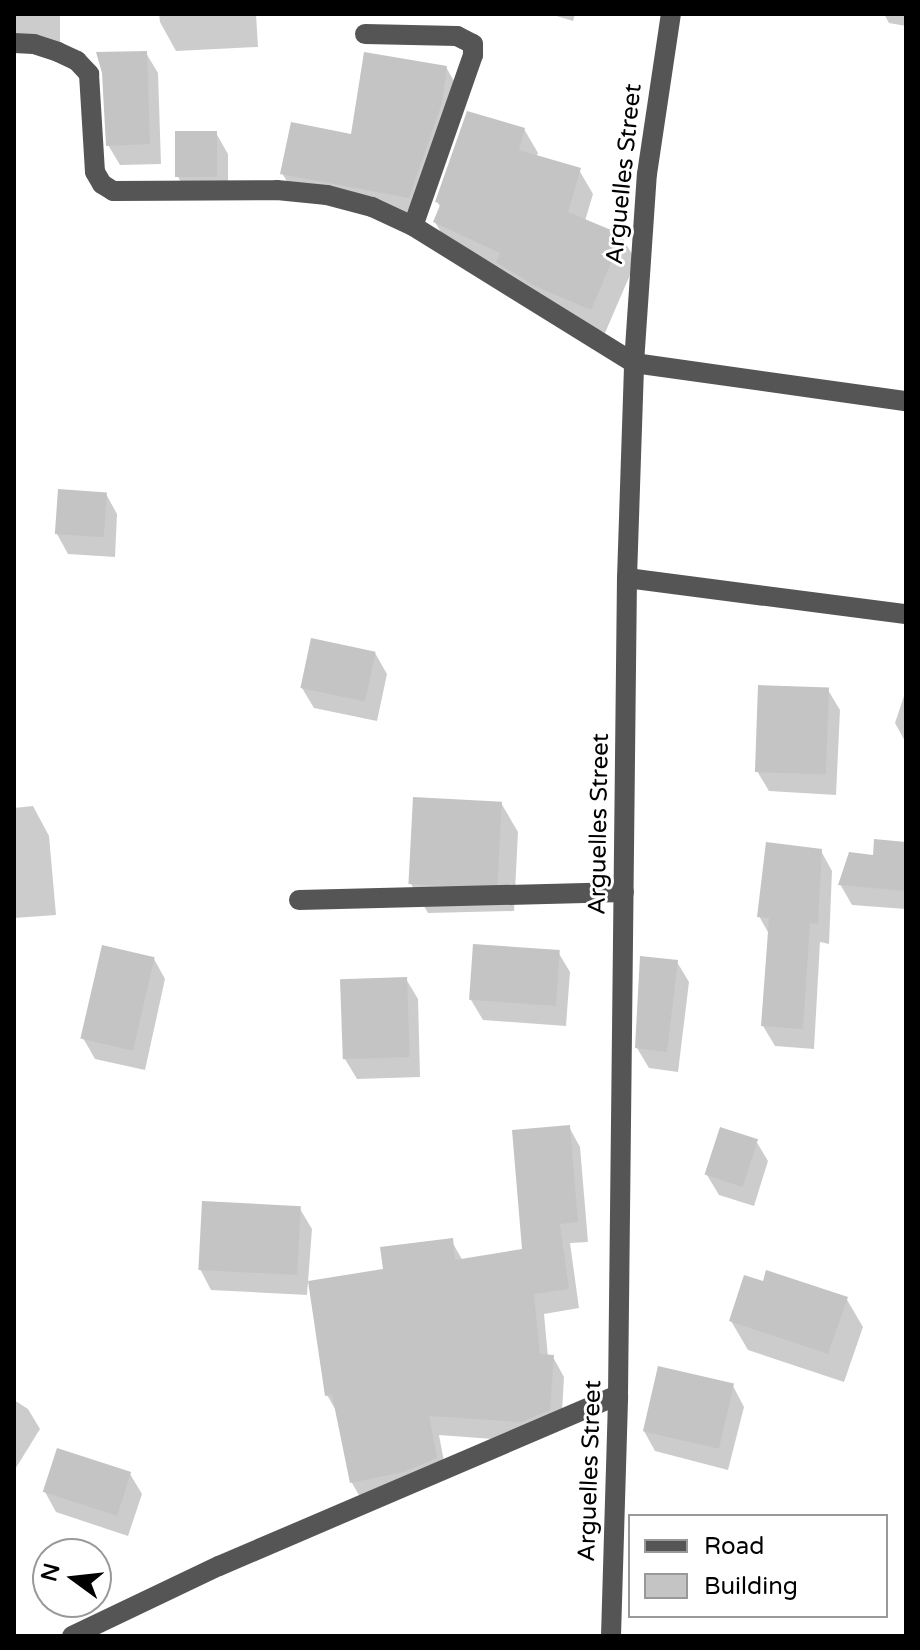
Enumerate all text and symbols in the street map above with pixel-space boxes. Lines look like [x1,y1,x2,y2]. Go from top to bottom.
street label: Arguelles Street [600,82,648,266]
street label: Arguelles Street [583,733,615,915]
street label: Arguelles Street [572,1380,608,1562]
legend [628,1514,888,1618]
text: Road [704,1532,764,1561]
north arrow [32,1538,112,1618]
text: N [36,1560,66,1584]
text: Building [704,1572,798,1601]

